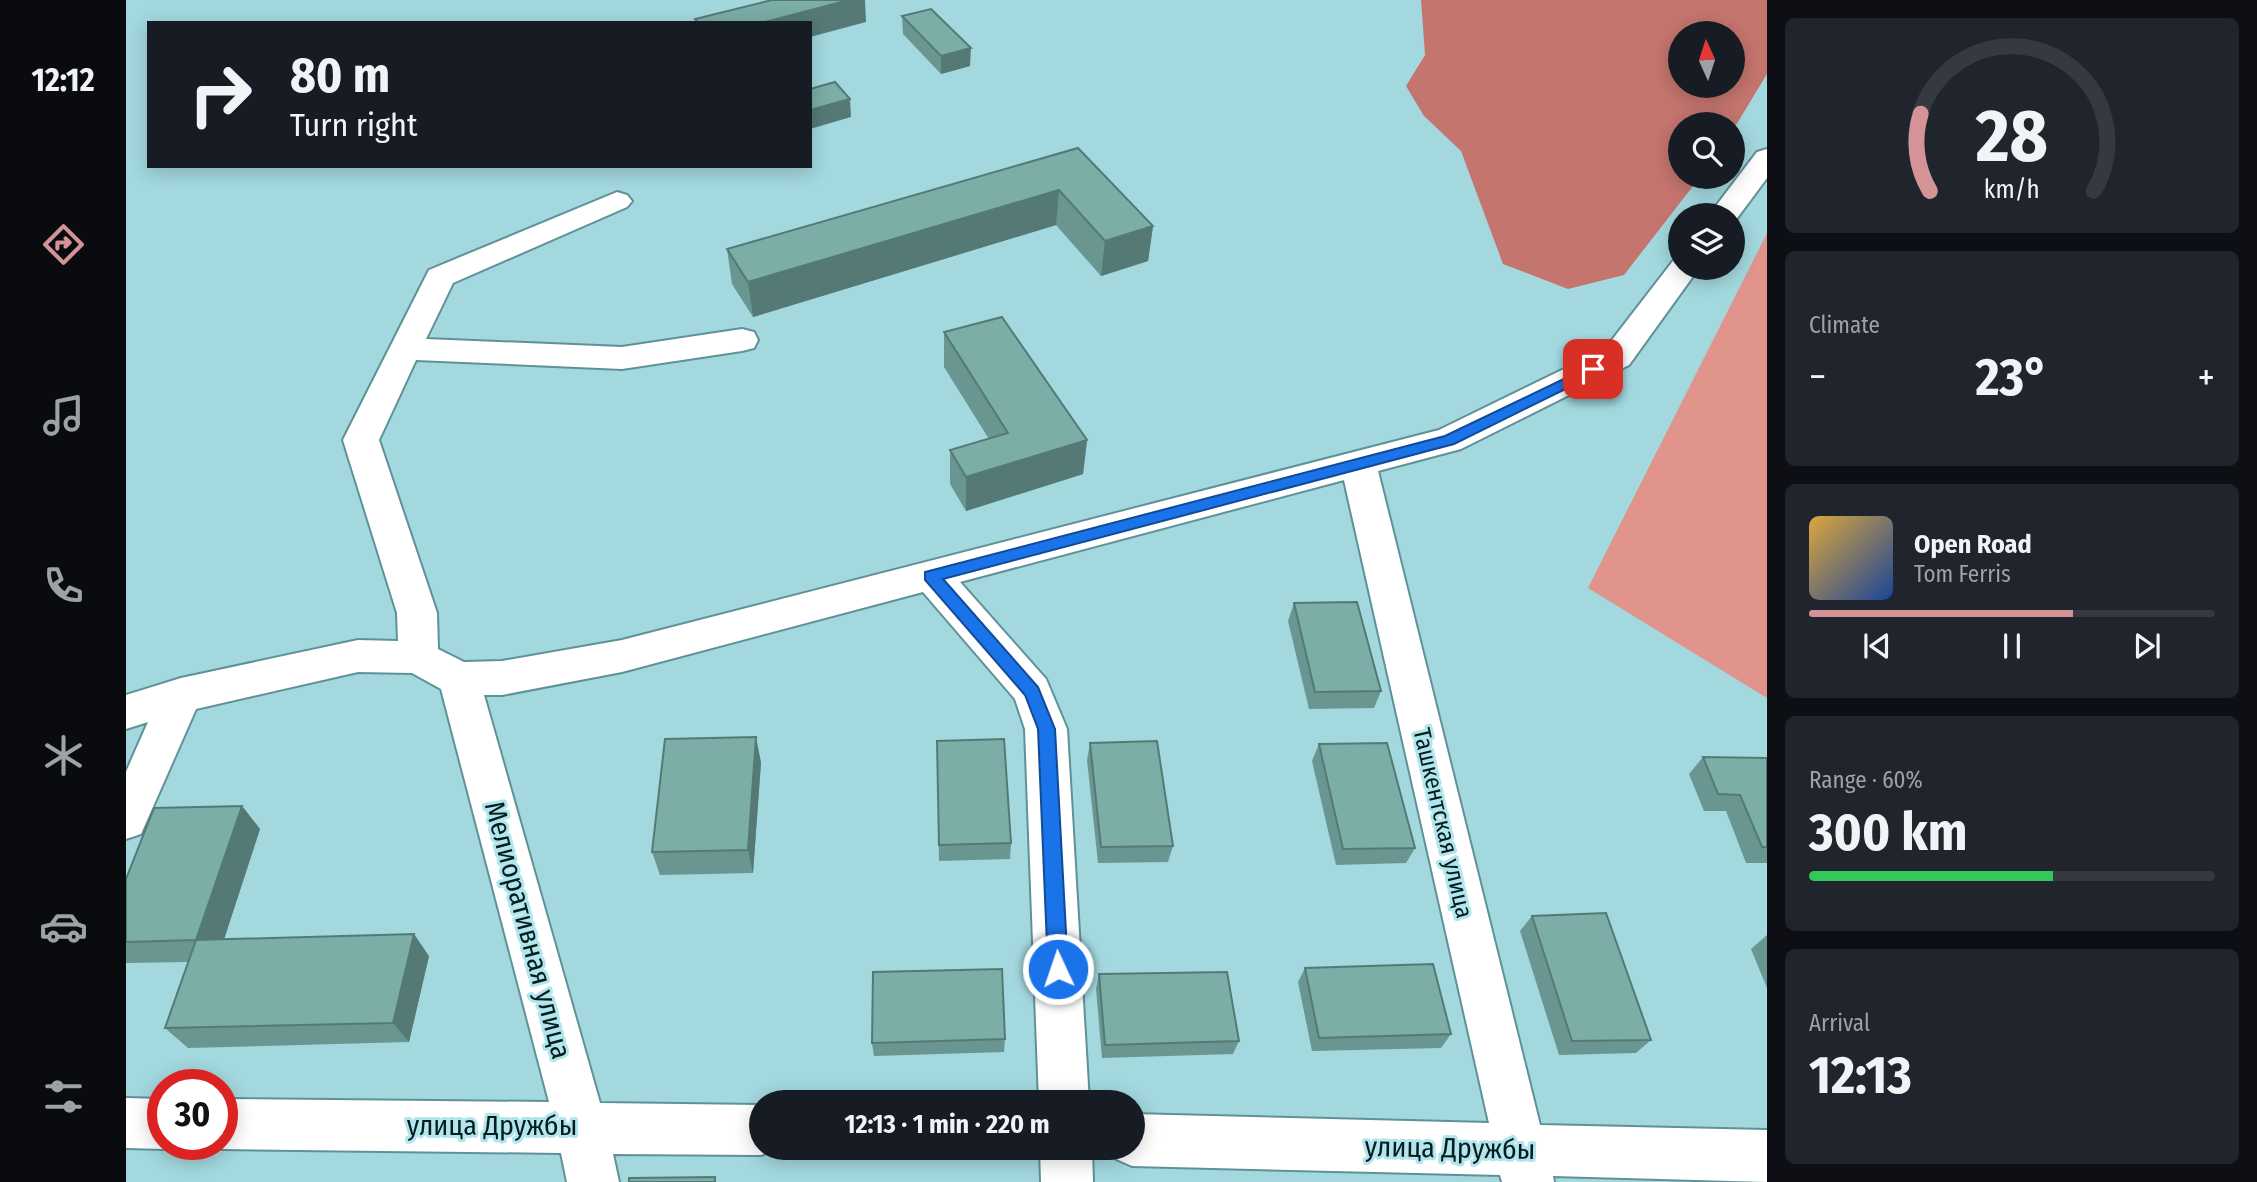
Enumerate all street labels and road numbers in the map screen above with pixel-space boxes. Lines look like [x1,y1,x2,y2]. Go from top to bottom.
street label: Ташкентская улица [1408,725,1478,921]
street label: Мелиоративная улица [478,798,578,1062]
street label: улица Дружбы [407,1109,577,1142]
street label: улица Дружбы [1364,1130,1536,1166]

